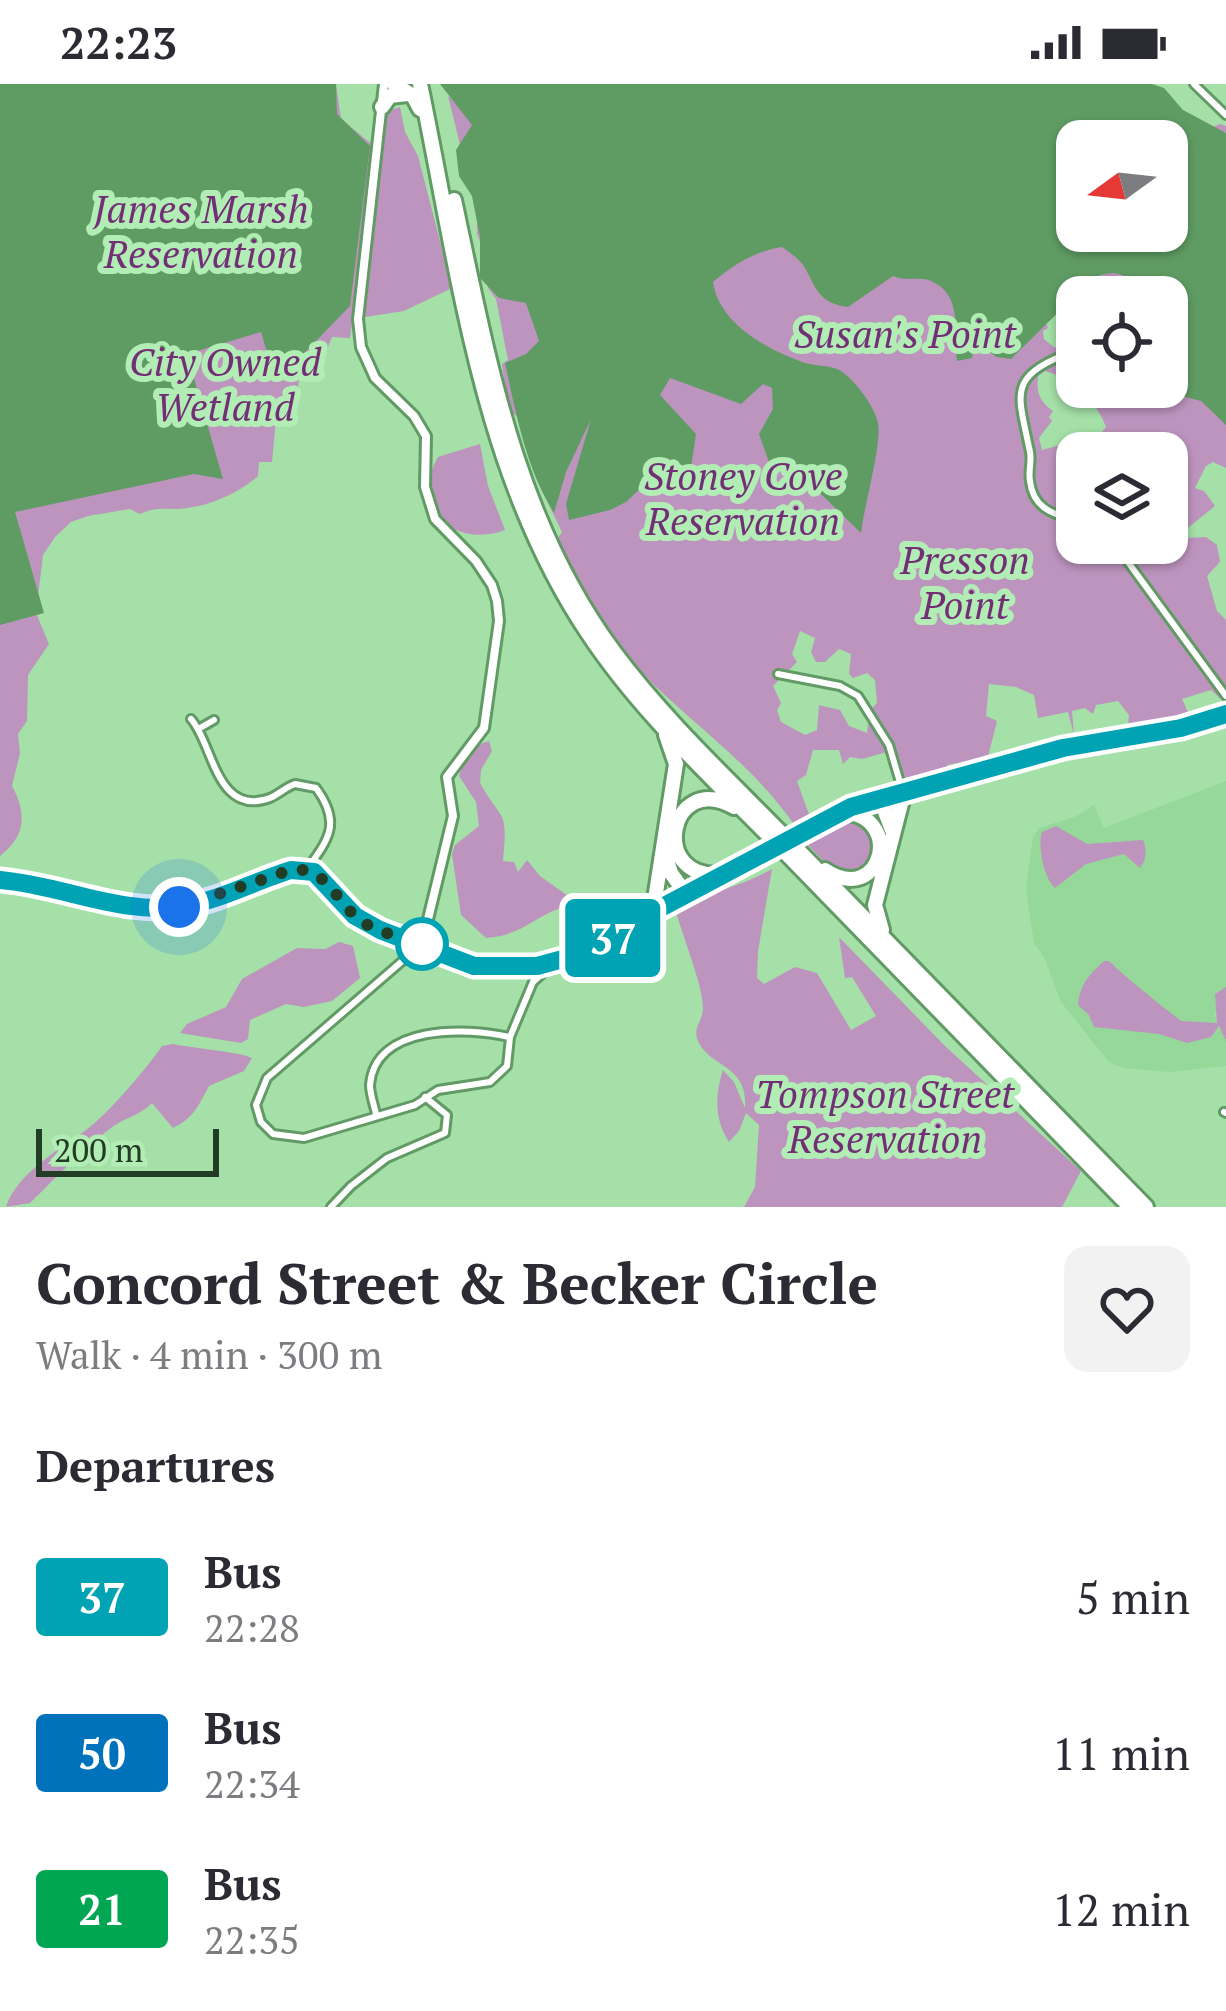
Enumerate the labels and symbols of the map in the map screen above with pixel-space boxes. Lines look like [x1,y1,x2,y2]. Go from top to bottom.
north arrow [1056,120,1188,252]
park label: James Marsh Reservation [91,182,309,279]
park label: Susan's Point [794,307,1017,359]
park label: City Owned Wetland [129,335,322,432]
park label: Stoney Cove Reservation [644,449,842,546]
park label: Presson Point [899,533,1030,630]
your location [149,877,209,937]
line badge: 37 [559,899,667,977]
unlabelled marker [397,919,447,969]
park label: Tompson Street Reservation [756,1067,1015,1164]
scale bar [36,1123,219,1176]

